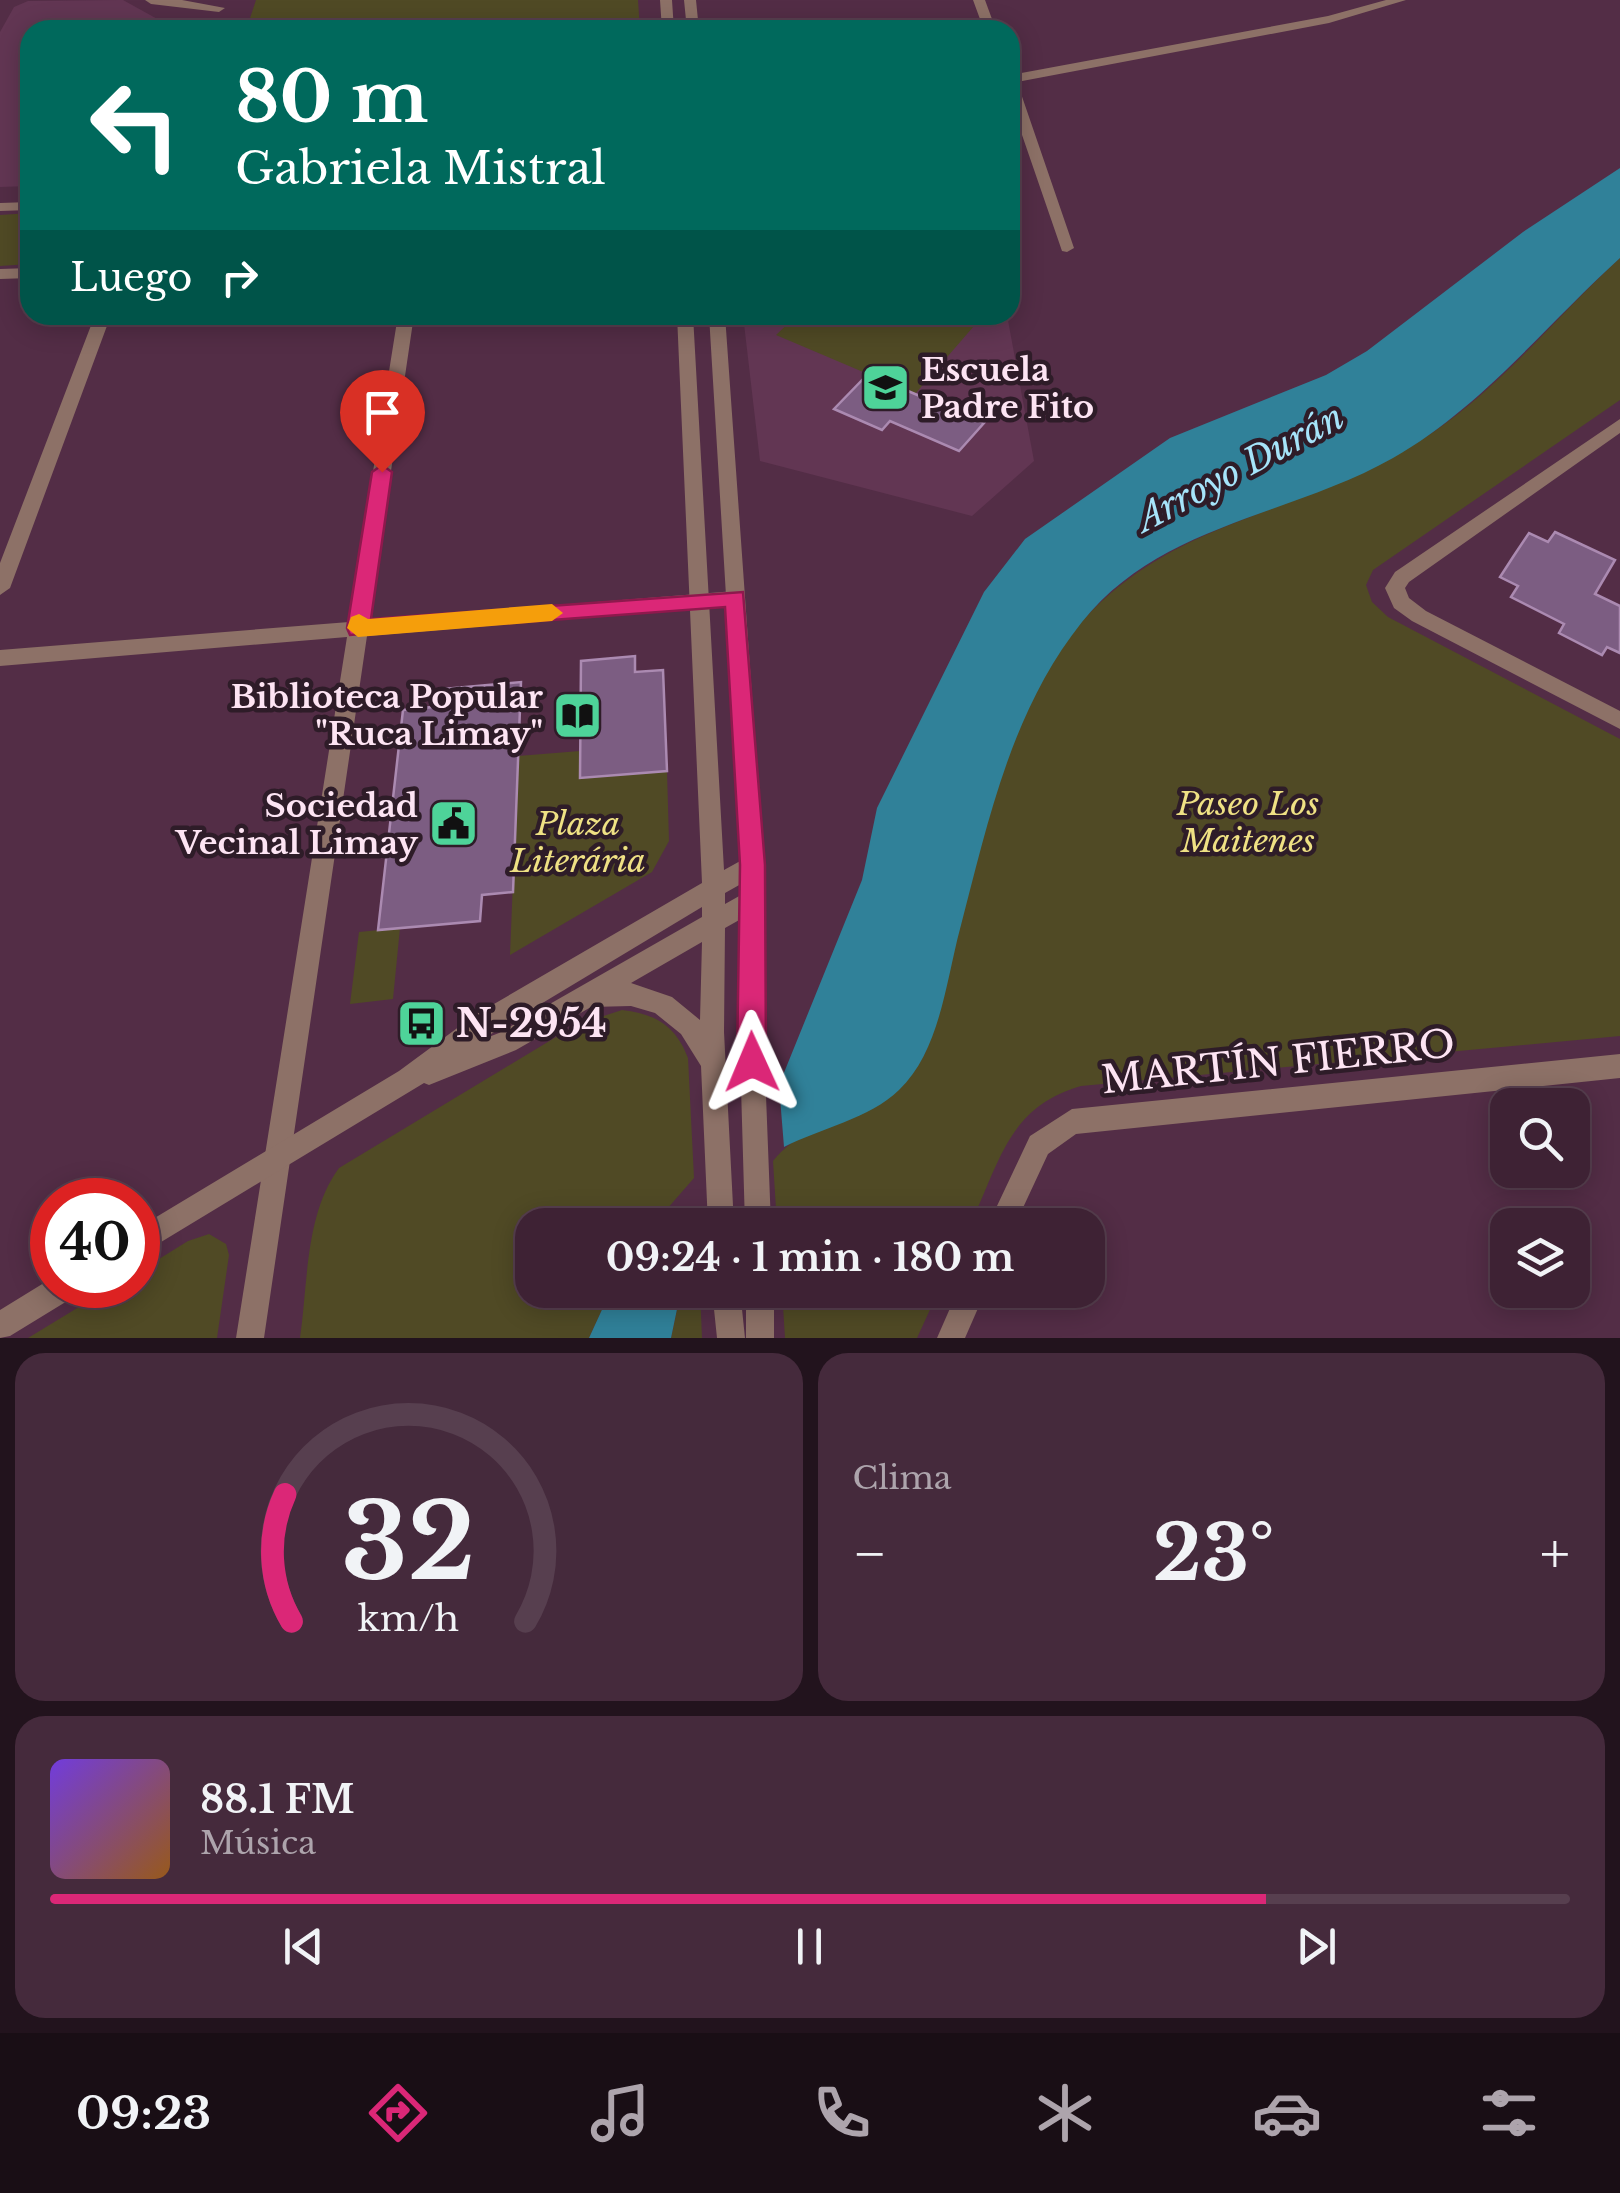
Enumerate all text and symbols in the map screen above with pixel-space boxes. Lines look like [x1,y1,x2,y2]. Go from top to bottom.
text: 80 m [235,54,428,141]
icon: left [70,60,200,190]
text: Gabriela Mistral [235,140,606,196]
icon: right [212,250,267,305]
text: Luego [70,254,192,301]
place label: Escuela Padre Fito [921,350,1094,427]
school or university icon: Escuela Padre Fito [860,362,912,414]
pin [340,370,425,473]
icon: arrive [355,385,410,440]
water label: Arroyo Durán [1125,395,1351,542]
place label: Biblioteca Popular "Ruca Limay" [231,677,543,754]
library icon: Biblioteca Popular "Ruca Limay" [552,689,604,741]
park label: Paseo Los Maitenes [1176,784,1319,861]
place label: Sociedad Vecinal Limay [175,786,418,863]
public building icon: Sociedad Vecinal Limay [427,798,479,850]
park label: Plaza Literária [509,804,646,881]
bus stop icon: N-2954 [395,998,447,1050]
place label: N-2954 [456,1000,607,1047]
position arrow [700,1010,804,1114]
street label: MARTÍN FIERRO [1099,1019,1457,1103]
map controls [1490,1088,1590,1308]
button: search [1490,1088,1590,1188]
speed limit sign: 40 [30,1178,160,1308]
button: layers [1490,1208,1590,1308]
text: 09:24 · 1 min · 180 m [606,1234,1014,1281]
text: Clima [853,1458,952,1498]
text: 32 [342,1478,476,1607]
text: 23° [1153,1507,1274,1600]
text: − [853,1520,887,1588]
text: + [1540,1520,1570,1588]
text: km/h [358,1596,459,1641]
text: 88.1 FM [200,1776,355,1823]
text: Música [200,1823,316,1863]
icon: previous [276,1919,331,1974]
icon: pause [782,1919,837,1974]
icon: next [1289,1919,1344,1974]
icon: directions [363,2078,433,2148]
icon: music [585,2078,655,2148]
icon: phone [807,2078,877,2148]
icon: climate [1030,2078,1100,2148]
icon: car [1252,2078,1322,2148]
icon: filters [1474,2078,1544,2148]
text: 09:23 [76,2085,211,2141]

